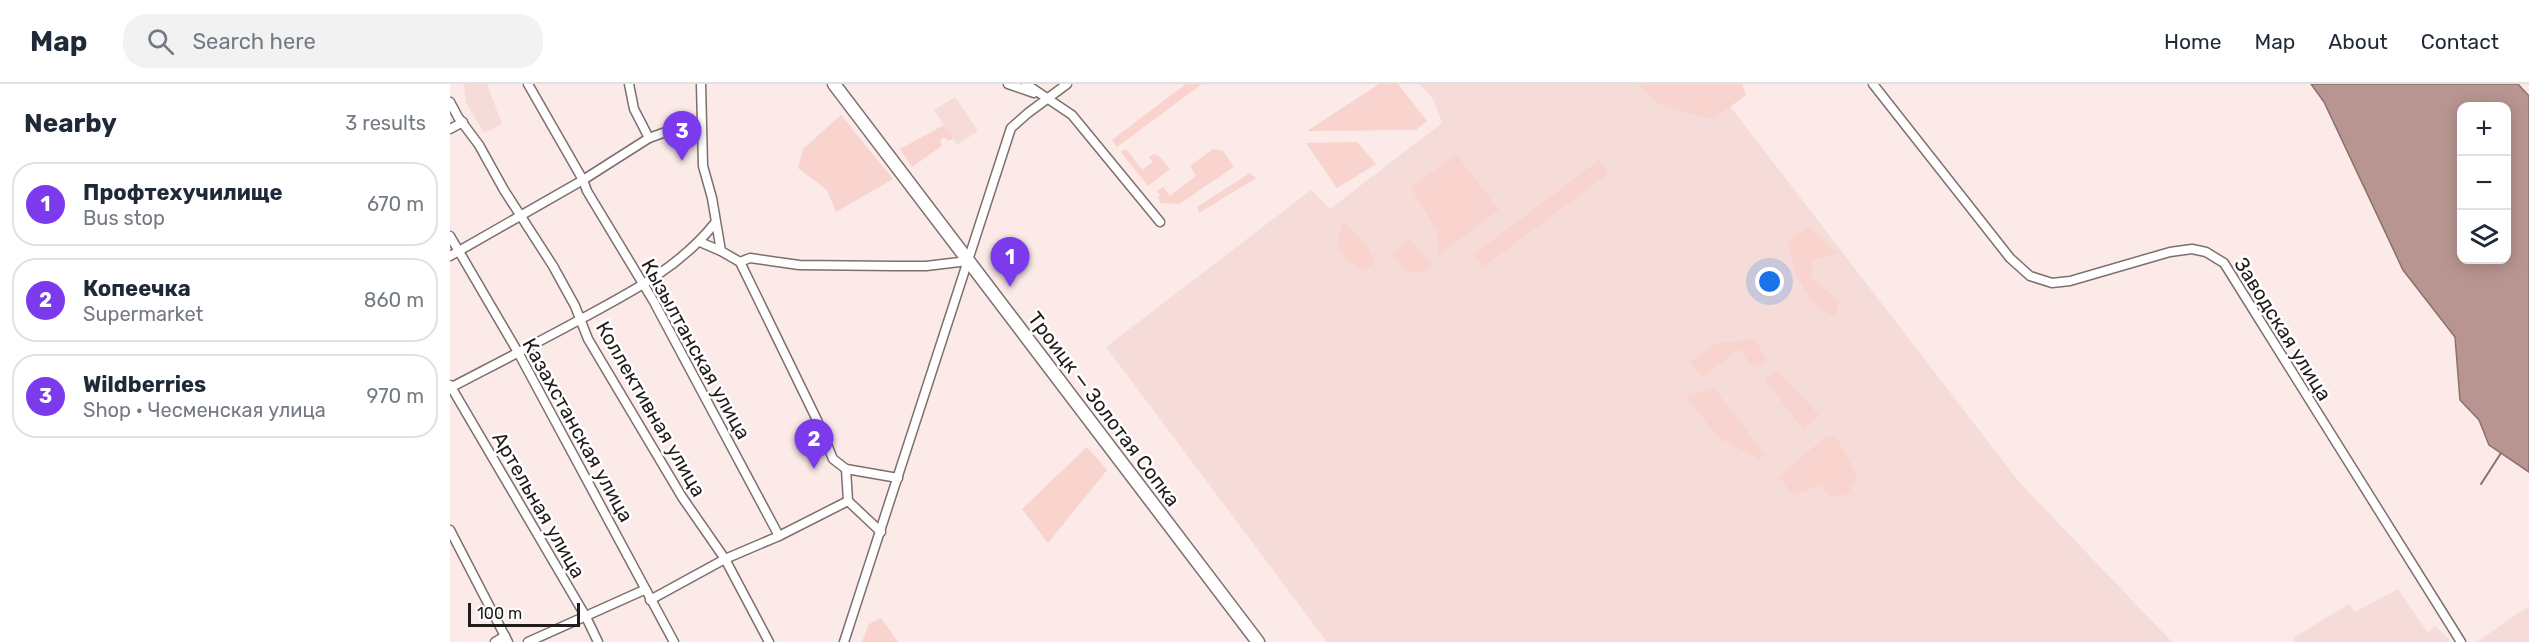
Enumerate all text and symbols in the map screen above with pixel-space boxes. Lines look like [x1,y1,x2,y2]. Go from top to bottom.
search box [123,14,543,68]
text: Map [30,25,87,58]
icon: search [144,25,177,58]
text: Search here [192,28,316,55]
text: Home [2164,29,2221,54]
text: Map [2254,29,2295,54]
text: About [2328,29,2388,54]
text: Contact [2421,29,2499,54]
map controls [2457,102,2511,264]
button: + [2457,102,2511,156]
text: Nearby [24,108,117,139]
text: 3 results [345,111,426,135]
pin: 3 [662,112,702,161]
button: − [2457,156,2511,210]
text: Профтехучилище [83,179,283,206]
text: 1 [41,192,50,216]
text: 670 m [367,192,424,216]
text: Bus stop [83,206,165,230]
button: layers [2457,210,2511,264]
pin: 1 [990,238,1030,287]
street label: Заводская улица [2229,253,2337,405]
street label: Кызылтанская улица [636,255,756,443]
your location [1755,267,1784,296]
text: Копеечка [83,275,191,302]
text: 2 [39,288,52,312]
text: 860 m [364,288,424,312]
text: Supermarket [83,302,203,326]
street label: Троицк — Золотая Сопка [1023,307,1185,511]
street label: Коллективная улица [591,317,711,501]
street label: Казахстанская улица [517,334,639,526]
text: Wildberries [83,371,206,398]
text: 3 [39,384,52,408]
text: 970 m [367,384,424,408]
text: Shop · Чесменская улица [83,398,326,422]
pin: 2 [794,420,834,469]
street label: Артельная улица [487,428,591,582]
scale bar [468,600,580,628]
text: 100 m [477,604,522,623]

